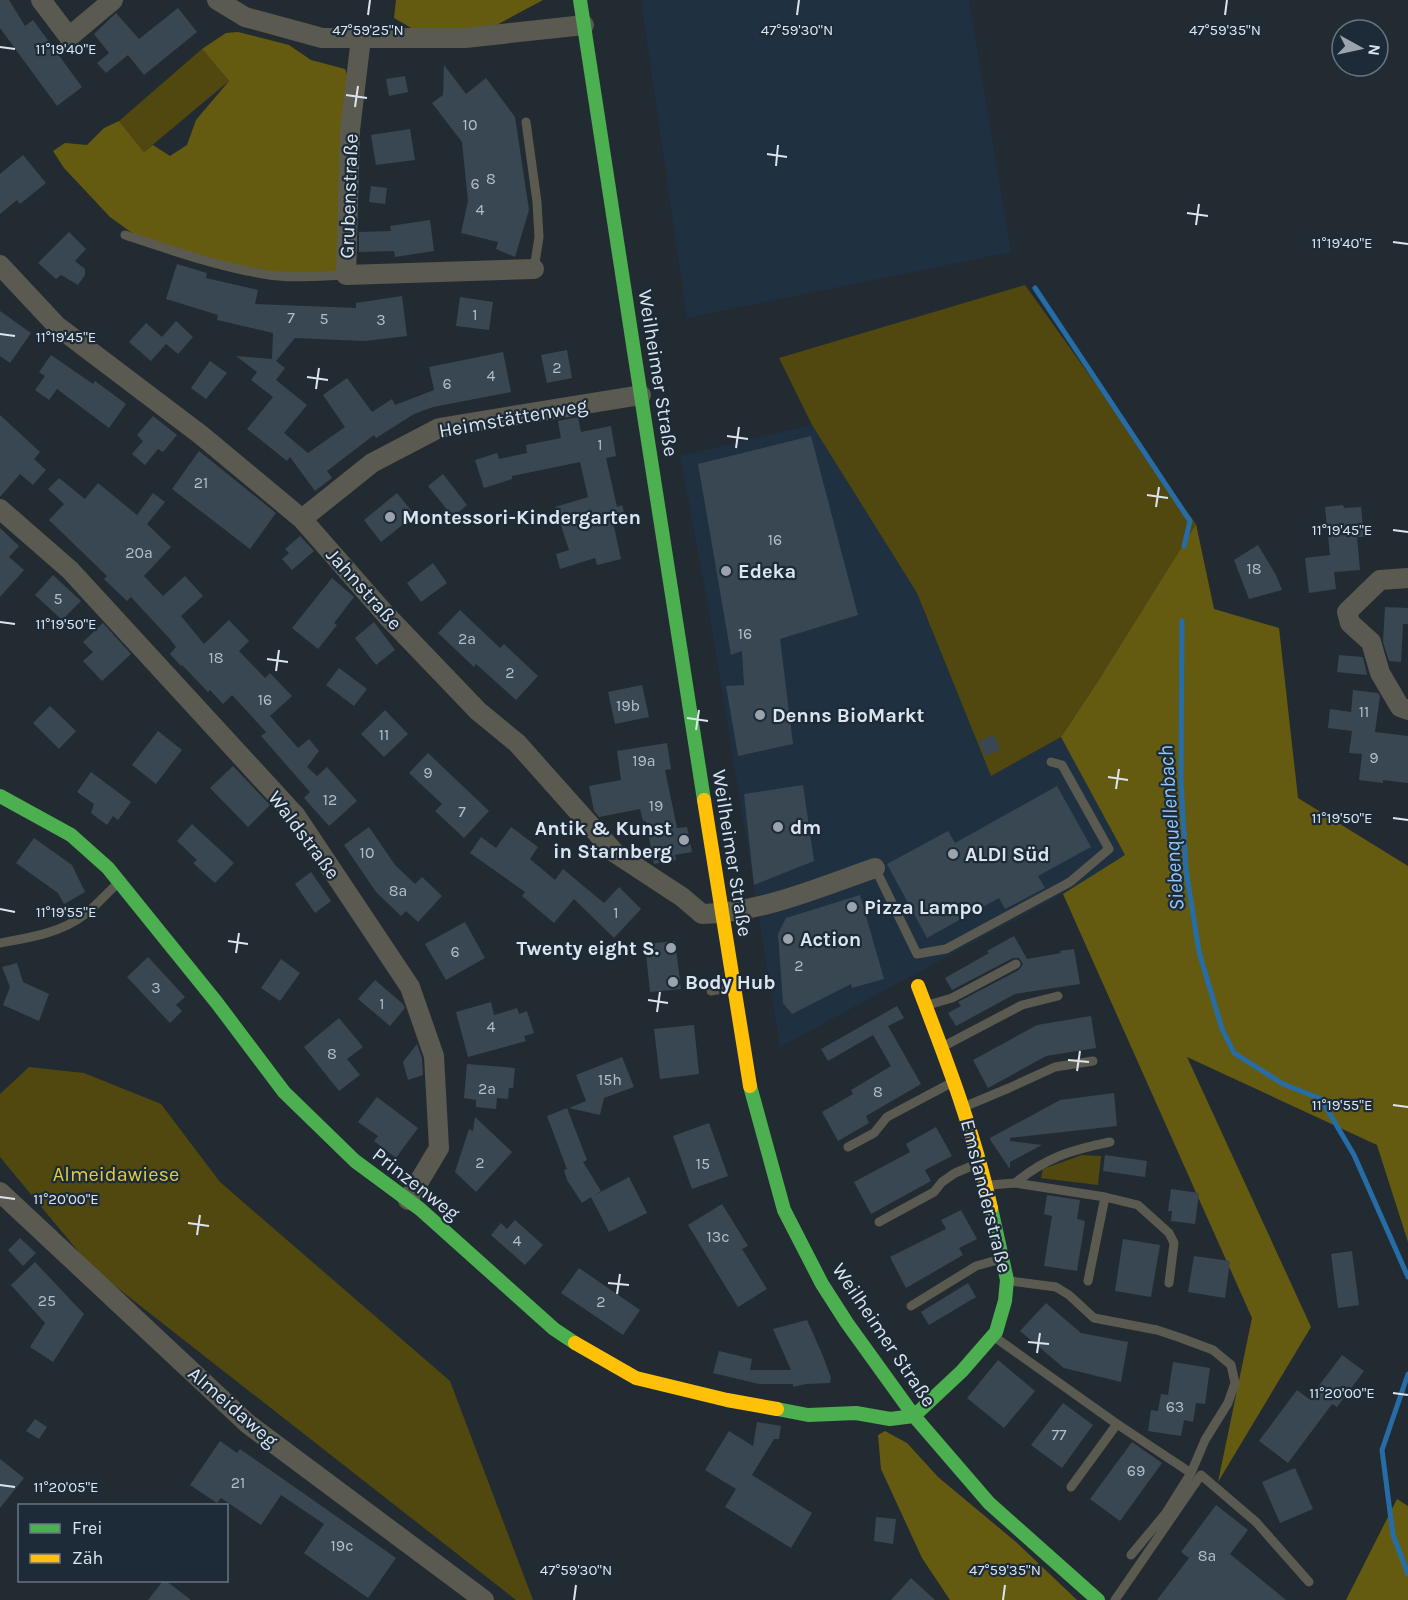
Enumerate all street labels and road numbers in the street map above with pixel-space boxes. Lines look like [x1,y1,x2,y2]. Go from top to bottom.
street label: Grubenstraße [335,133,363,259]
street label: Weilheimer Straße [633,288,683,458]
street label: Heimstättenweg [437,394,589,442]
street label: Jahnstraße [321,543,407,635]
street label: Weilheimer Straße [707,768,757,938]
street label: Waldstraße [263,786,345,884]
street label: Emslanderstraße [956,1117,1016,1275]
street label: Prinzenweg [368,1143,464,1225]
street label: Weilheimer Straße [827,1259,941,1411]
street label: Almeidaweg [184,1362,282,1452]

